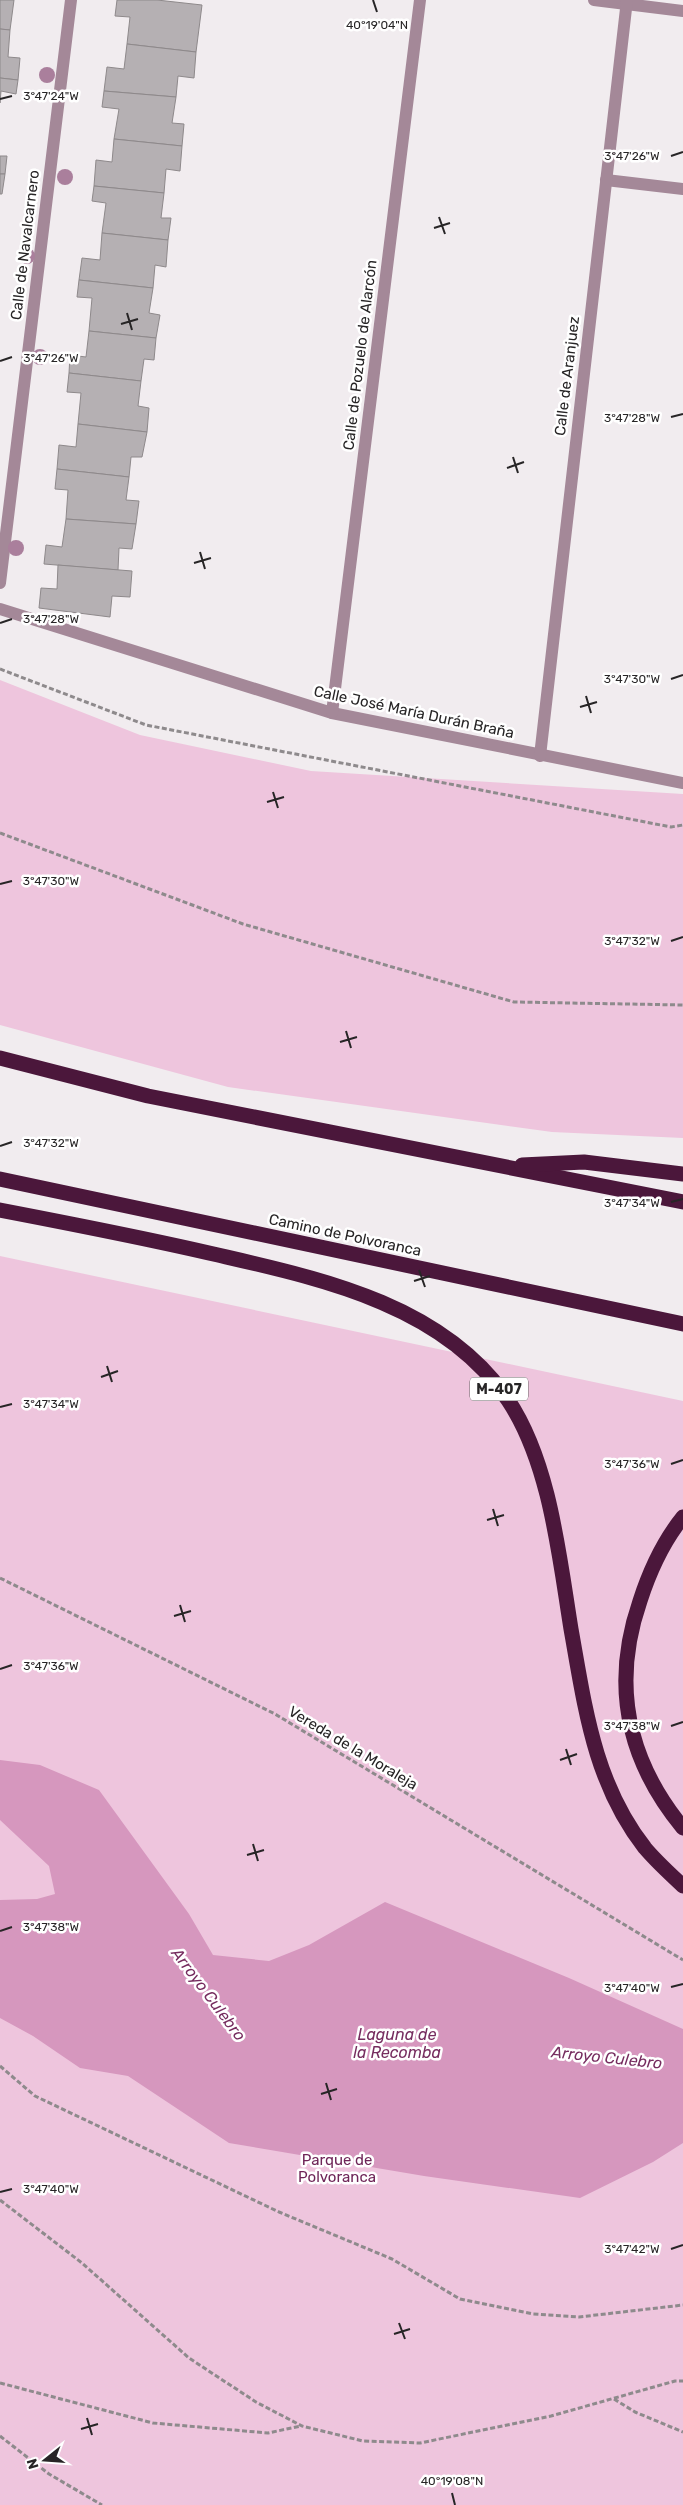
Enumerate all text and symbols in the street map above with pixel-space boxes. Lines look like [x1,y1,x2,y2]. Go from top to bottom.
text: 40°19'04"N [346,18,408,32]
text: 3°47'24"W [23,89,79,103]
text: 3°47'26"W [604,149,660,163]
street label: Calle de Navalcarnero [7,169,43,321]
street label: Calle de Pozuelo de Alarcón [339,259,381,451]
street label: Calle de Aranjuez [551,315,583,437]
text: 3°47'26"W [23,351,79,365]
text: 3°47'28"W [604,411,660,425]
text: 3°47'28"W [23,612,79,626]
text: 3°47'30"W [604,672,661,686]
street label: Calle José María Durán Braña [312,682,516,742]
text: 3°47'30"W [23,874,80,888]
text: 3°47'32"W [604,934,660,948]
text: 3°47'32"W [23,1136,79,1150]
text: 3°47'34"W [604,1196,660,1210]
street label: Camino de Polvoranca [267,1210,423,1260]
road number: M-407 [470,1378,528,1400]
text: 3°47'34"W [23,1397,79,1411]
text: 3°47'36"W [604,1457,660,1471]
text: 3°47'36"W [23,1659,79,1673]
street label: Vereda de la Moraleja [285,1702,421,1794]
text: 3°47'38"W [604,1719,661,1733]
text: 3°47'38"W [23,1920,80,1934]
water label: Arroyo Culebro [167,1943,250,2044]
text: 3°47'40"W [604,1981,660,1995]
water label: Laguna de la Recomba [353,2025,441,2062]
water label: Arroyo Culebro [550,2042,663,2073]
park label: Parque de Polvoranca [298,2151,376,2186]
text: 3°47'40"W [23,2182,79,2196]
text: 3°47'42"W [604,2242,660,2256]
north arrow [20,2435,70,2485]
text: N [23,2456,43,2471]
text: 40°19'08"N [421,2474,483,2488]

